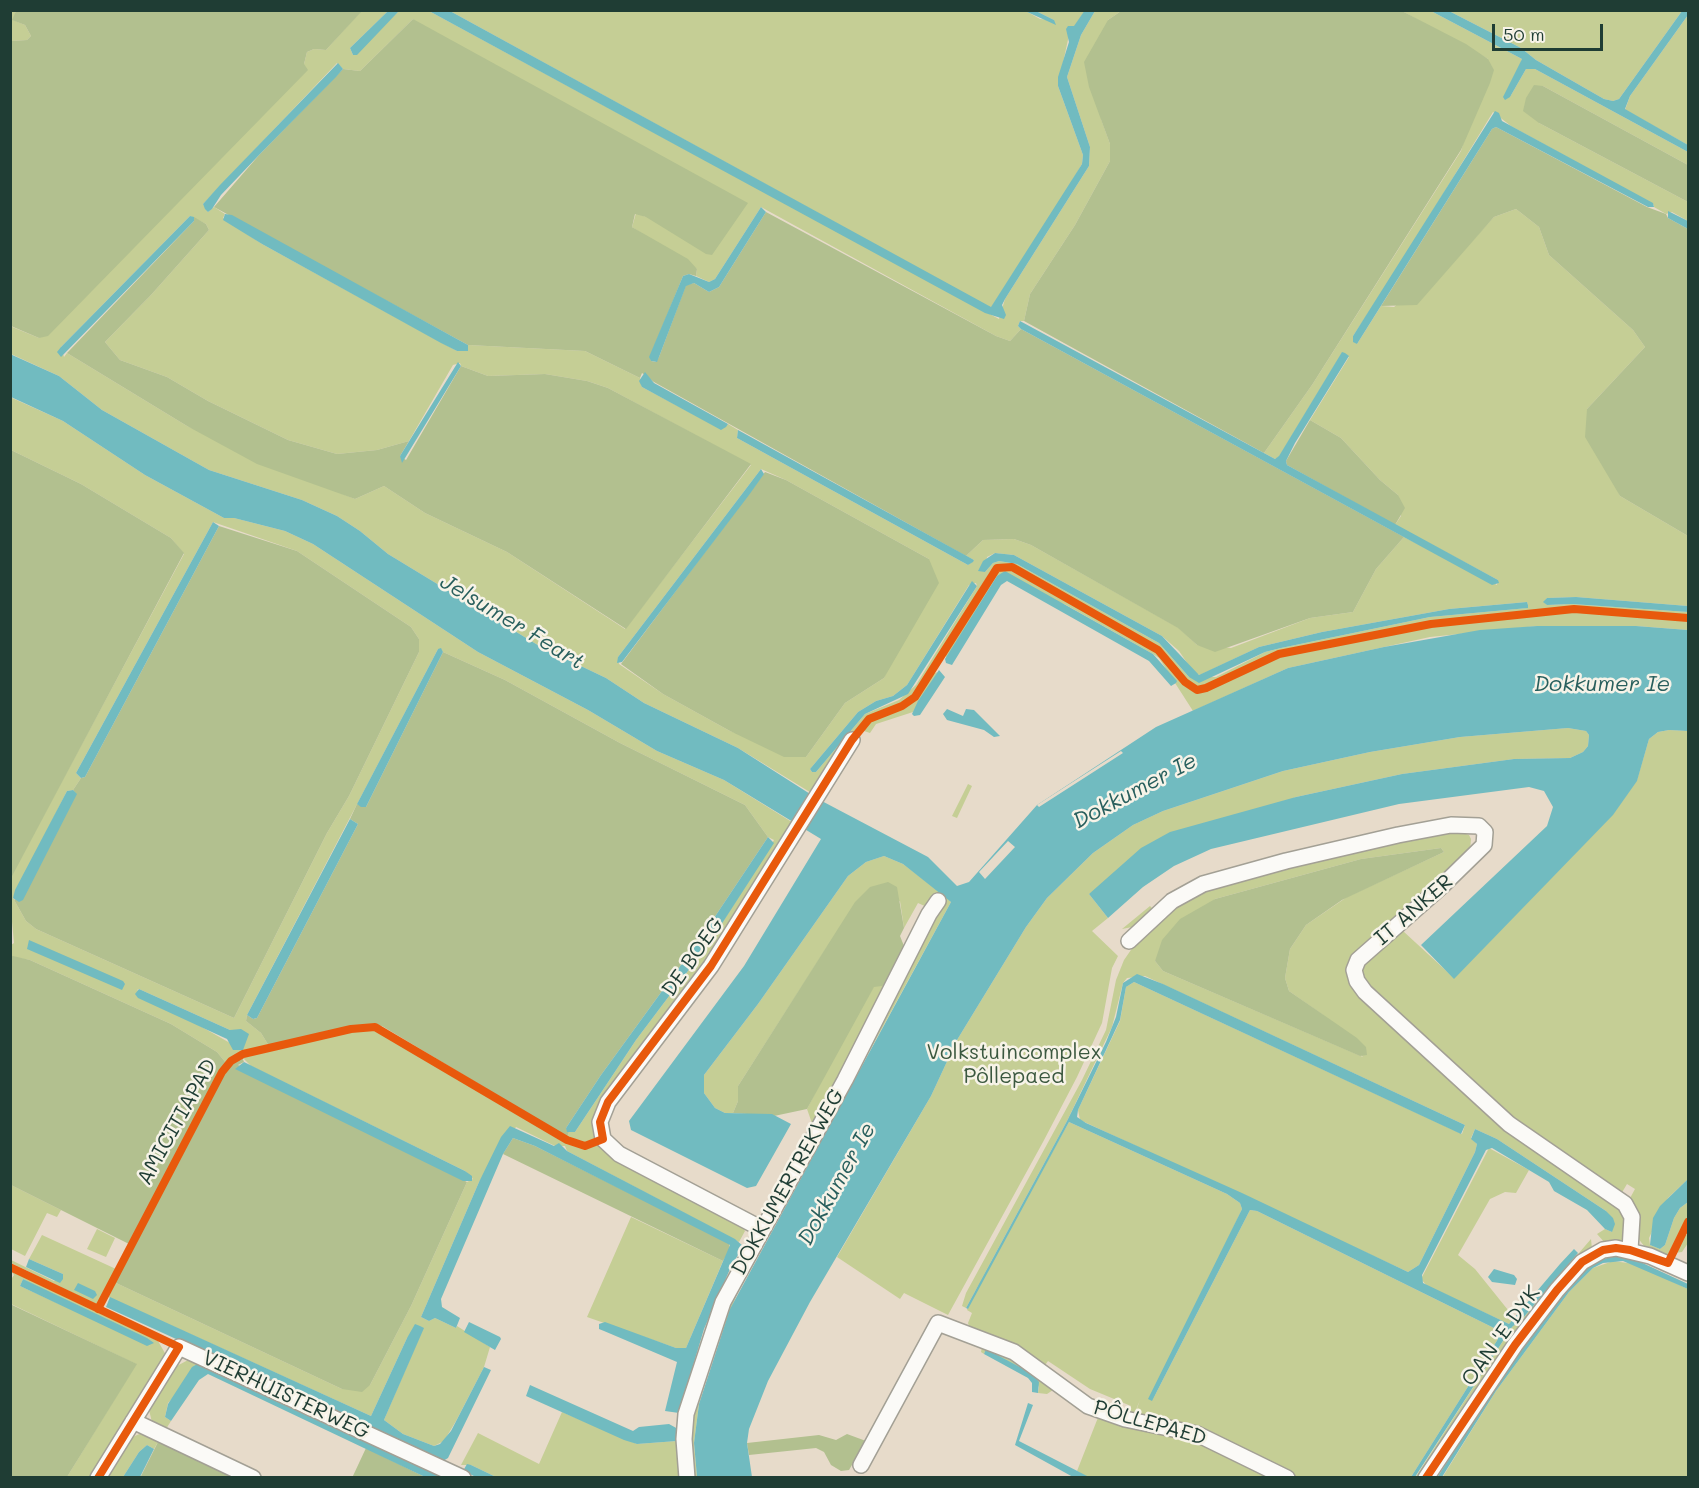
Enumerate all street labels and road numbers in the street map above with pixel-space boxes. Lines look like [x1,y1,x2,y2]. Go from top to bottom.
street label: IT ANKER [1370,869,1458,951]
street label: DE BOEG [657,913,729,1001]
street label: AMICITIAPAD [132,1055,222,1189]
street label: DOKKUMERTREKWEG [726,1085,850,1279]
street label: OAN 'E DYK [1456,1281,1546,1391]
street label: VIERHUISTERWEG [198,1345,374,1445]
street label: PÔLLEPAED [1091,1395,1209,1451]

